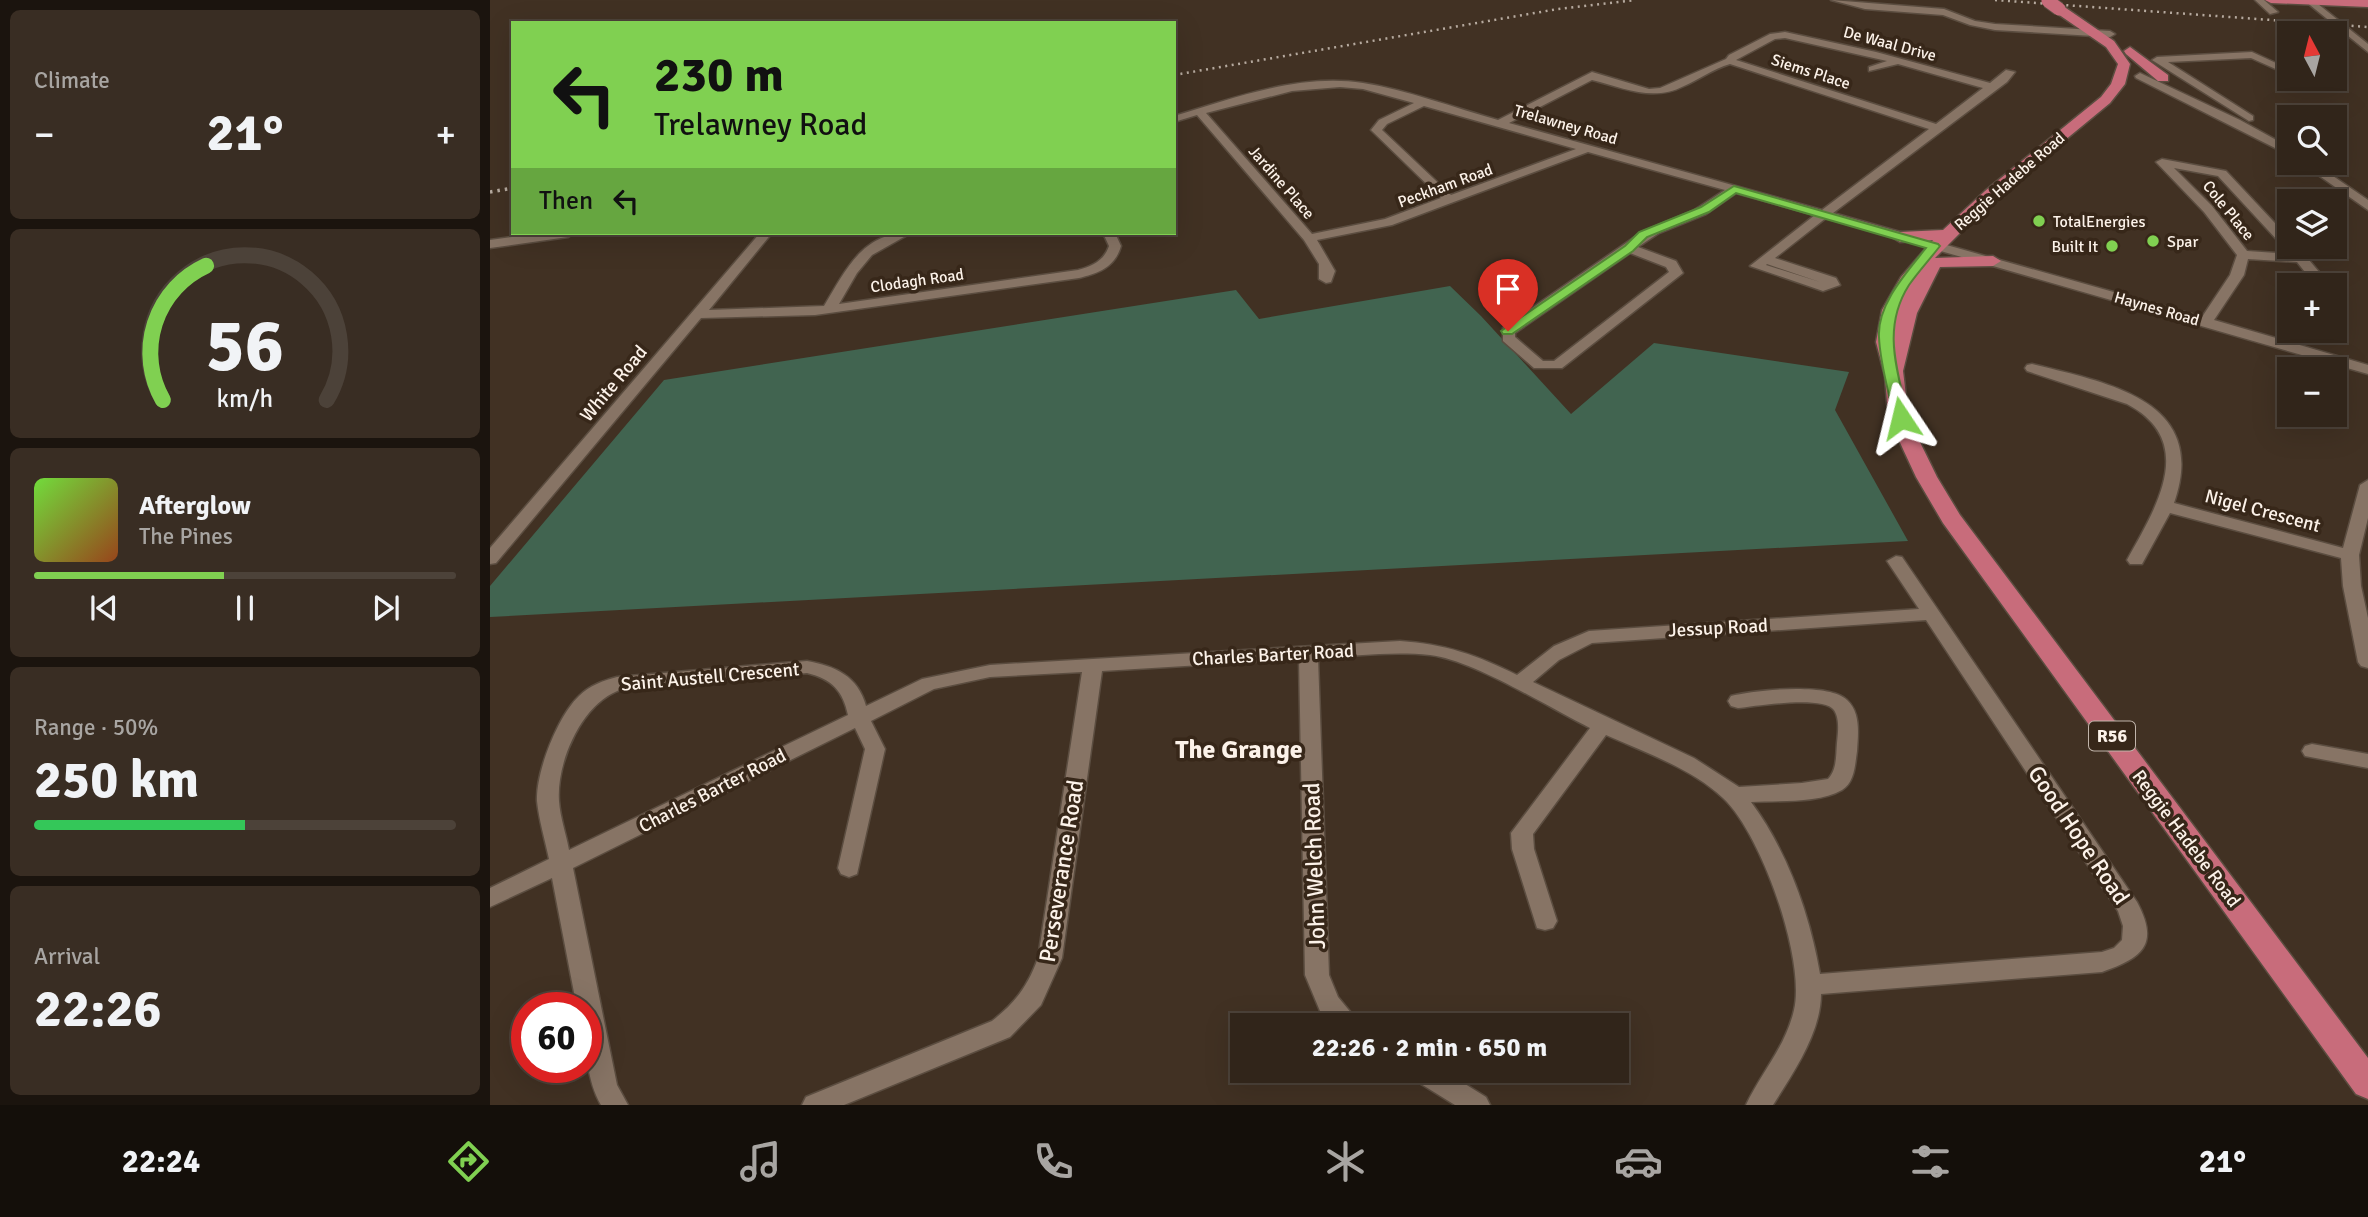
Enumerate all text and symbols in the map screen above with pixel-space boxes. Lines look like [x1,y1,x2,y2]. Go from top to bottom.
north arrow [2277,21,2347,91]
map controls [2277,21,2347,427]
street label: De Waal Drive [1841,22,1938,66]
text: 230 m [654,45,784,105]
icon: left [539,49,630,140]
street label: Siems Place [1769,50,1853,94]
text: Climate [34,66,110,95]
text: 21° [207,101,283,165]
street label: Trelawney Road [1512,101,1620,149]
text: Trelawney Road [654,105,867,144]
button: search [2277,105,2347,175]
text: − [34,111,55,158]
text: + [435,111,456,158]
street label: Reggie Hadebe Road [1950,128,2069,235]
street label: Jardine Place [1244,142,1319,224]
street label: Peckham Road [1395,160,1496,212]
street label: Cole Place [2198,177,2258,245]
icon: left [607,182,645,220]
text: Then [539,185,593,217]
button: layers [2277,189,2347,259]
place label: TotalEnergies [2053,212,2145,232]
marker: TotalEnergies [2031,213,2047,229]
place label: Spar [2167,232,2198,252]
marker: Spar [2145,233,2161,249]
place label: Built It [2051,237,2098,257]
marker: Built It [2104,238,2120,254]
pin [1478,259,1538,331]
street label: Clodagh Road [869,265,965,297]
icon: arrive [1489,270,1527,308]
button: + [2277,273,2347,343]
street label: Haynes Road [2112,287,2202,331]
text: 56 [206,302,284,391]
street label: White Road [575,341,653,427]
button: − [2277,357,2347,427]
position arrow [1864,381,1938,455]
text: km/h [217,382,273,413]
street label: Nigel Crescent [2202,484,2324,538]
text: Afterglow [139,490,251,522]
text: The Pines [139,522,233,551]
icon: previous [85,589,123,627]
icon: pause [226,589,264,627]
icon: next [367,589,405,627]
street label: Jessup Road [1668,613,1769,643]
street label: Charles Barter Road [1191,639,1355,671]
street label: Saint Austell Crescent [620,657,801,697]
text: Range · 50% [34,713,158,742]
road number: R56 [2089,722,2135,750]
district label: The Grange [1175,734,1303,766]
street label: Charles Barter Road [635,743,790,838]
text: 250 km [34,748,199,812]
street label: Good Hope Road [2021,760,2136,910]
street label: Reggie Hadebe Road [2127,765,2246,912]
street label: Perseverance Road [1033,778,1090,964]
street label: John Welch Road [1297,782,1332,950]
text: Arrival [34,942,100,971]
text: 22:26 [34,977,162,1041]
speed limit sign: 60 [511,992,602,1083]
text: 22:26 · 2 min · 650 m [1312,1032,1547,1064]
icon: directions [444,1137,493,1186]
icon: music [736,1137,785,1186]
icon: phone [1029,1137,1078,1186]
icon: climate [1321,1137,1370,1186]
icon: car [1614,1137,1663,1186]
icon: filters [1906,1137,1955,1186]
text: 22:24 [122,1142,200,1181]
text: 21° [2199,1142,2246,1181]

